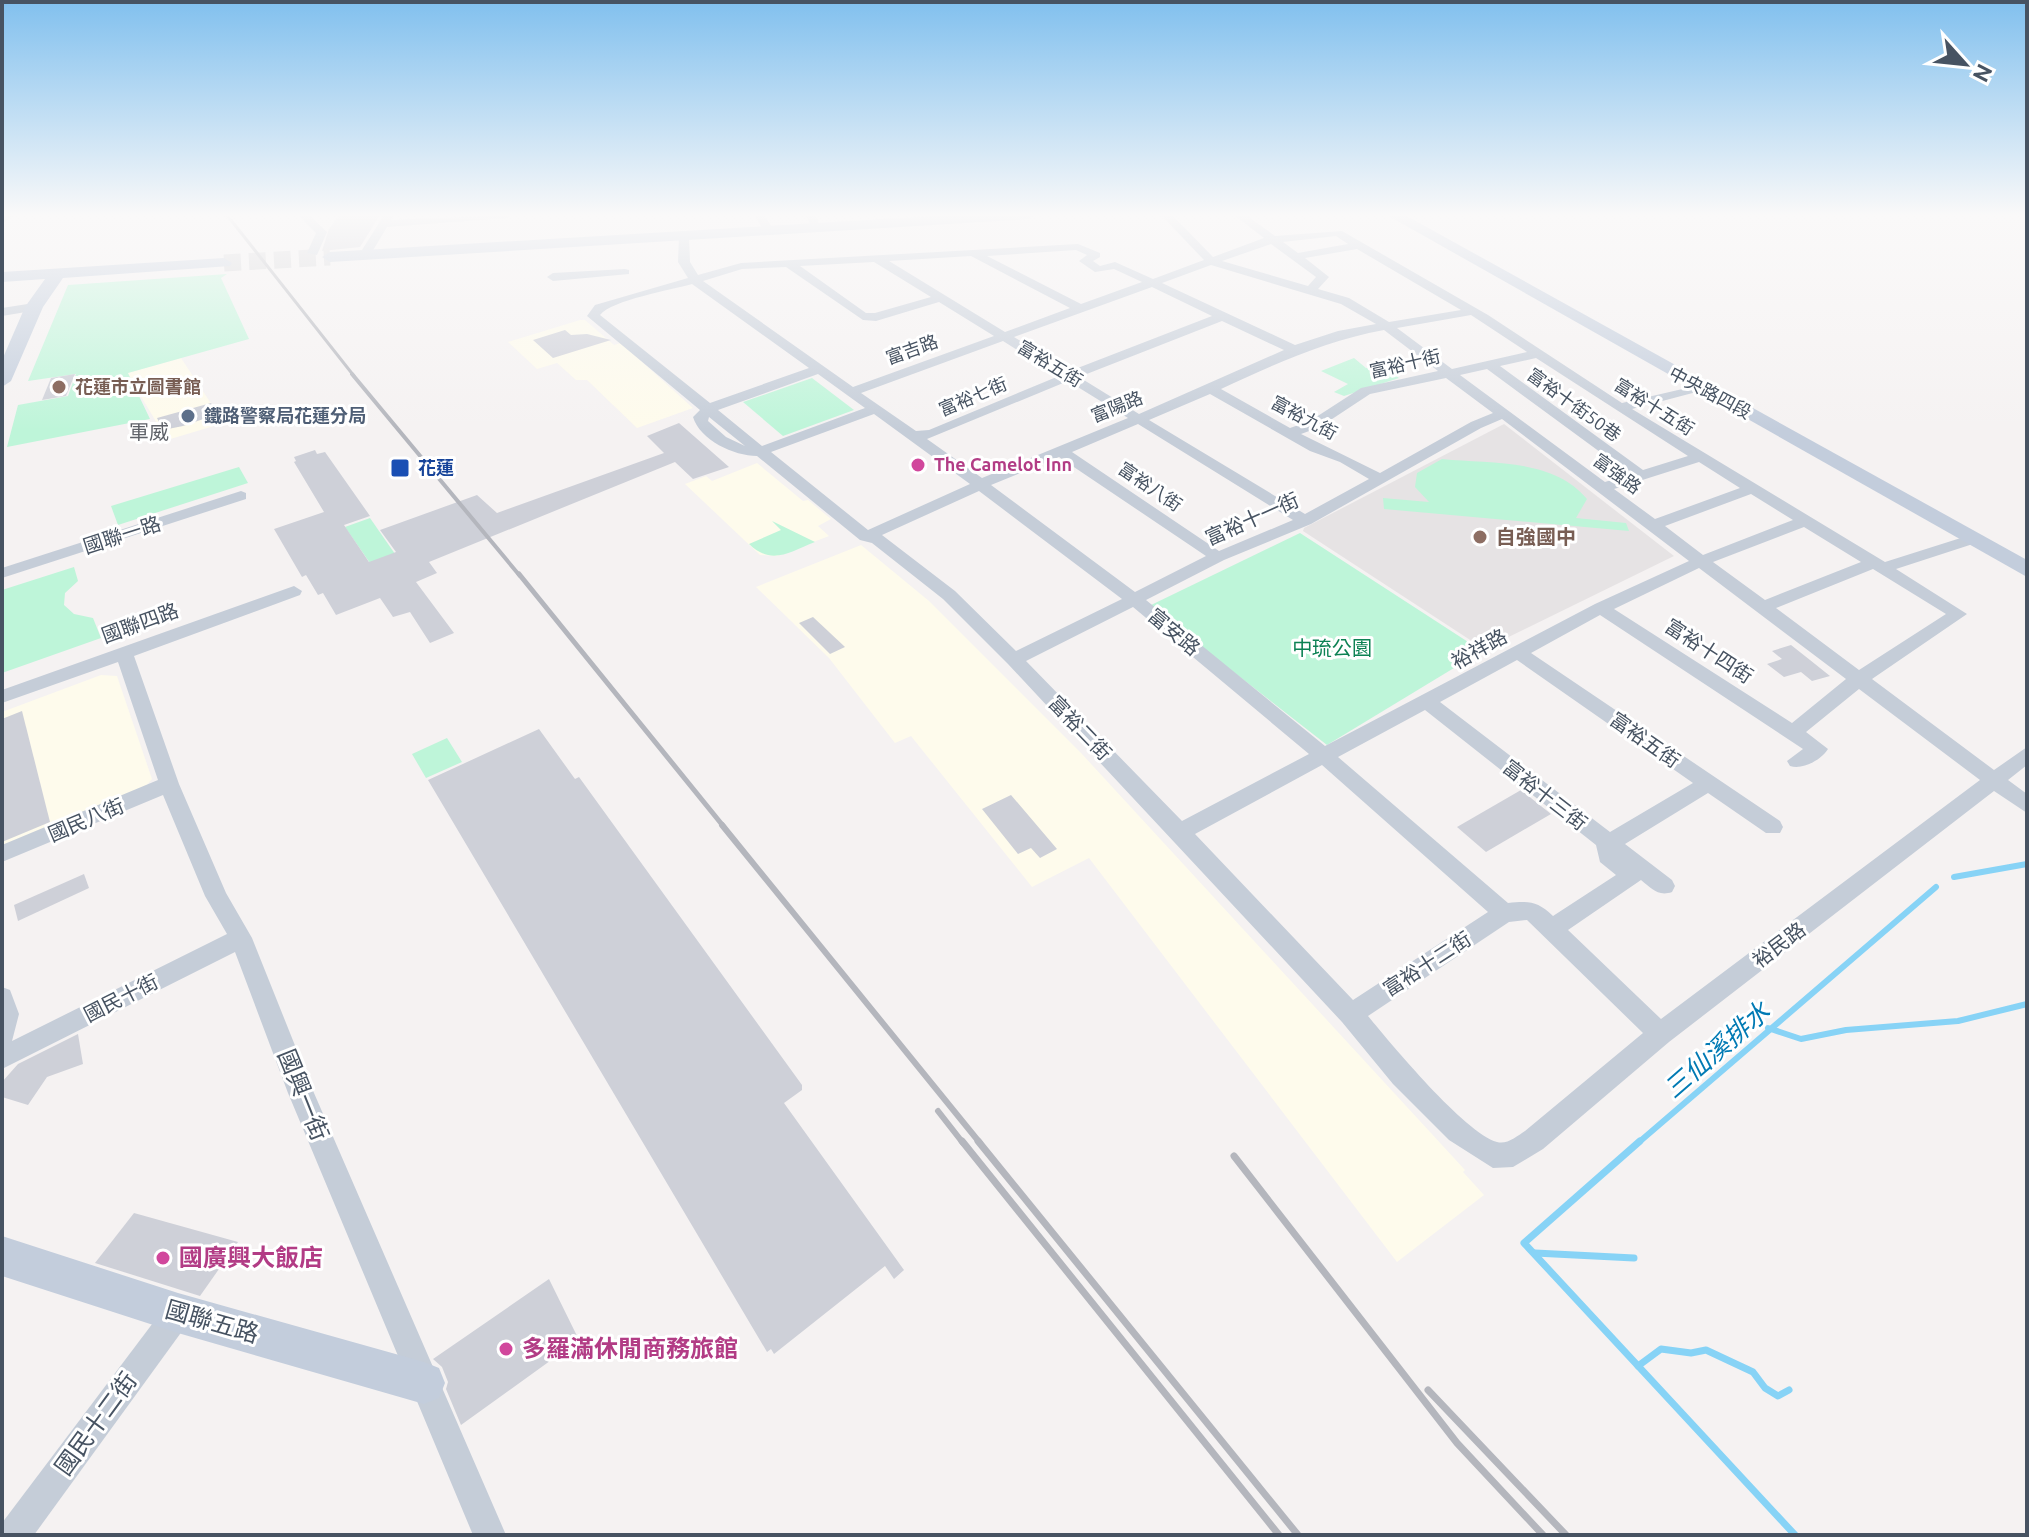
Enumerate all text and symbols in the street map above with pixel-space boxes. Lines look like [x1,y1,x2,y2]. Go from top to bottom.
north arrow [1925,24,2005,104]
text: N [1968,60,1998,86]
street label: 富吉路 [883,330,940,368]
street label: 富裕五街 [1015,336,1087,390]
street label: 富裕十街 [1367,345,1442,381]
street label: 中央路四段 [1666,362,1755,422]
street label: 富裕十街50巷 [1524,364,1625,445]
street label: 富裕七街 [936,373,1010,419]
street label: 富裕十五街 [1611,374,1698,438]
place label: 花蓮市立圖書館 [75,376,201,396]
marker: 花蓮市立圖書館 [50,378,68,396]
street label: 富陽路 [1088,387,1145,425]
street label: 富裕九街 [1268,391,1341,443]
place label: 鐵路警察局花蓮分局 [204,405,366,425]
marker: 鐵路警察局花蓮分局 [179,407,197,425]
district label: 軍威 [129,420,169,443]
street label: 富強路 [1590,449,1645,497]
place label: The Camelot Inn [934,454,1072,474]
marker: The Camelot Inn [909,456,927,474]
marker: 花蓮 [389,457,411,479]
place label: 花蓮 [418,457,454,477]
street label: 富裕八街 [1115,458,1186,515]
street label: 富裕十一街 [1201,488,1302,549]
street label: 國聯一路 [80,511,163,558]
place label: 自強國中 [1496,525,1576,548]
marker: 自強國中 [1471,528,1489,546]
street label: 國聯四路 [98,598,181,647]
street label: 富安路 [1144,604,1205,660]
street label: 富裕十四街 [1661,614,1757,687]
street label: 裕祥路 [1447,624,1511,673]
park label: 中琉公園 [1292,636,1372,659]
street label: 富裕二街 [1044,691,1116,764]
street label: 富裕五街 [1606,707,1685,772]
street label: 富裕十三街 [1499,755,1592,834]
street label: 國民八街 [44,793,127,846]
street label: 裕民路 [1748,917,1810,972]
street label: 富裕十二街 [1379,927,1475,1000]
street label: 國民十街 [80,969,162,1026]
water label: 三仙溪排水 [1658,995,1776,1103]
street label: 國興一街 [273,1045,334,1144]
place label: 國廣興大飯店 [179,1244,323,1271]
marker: 國廣興大飯店 [154,1249,172,1267]
street label: 國聯五路 [162,1295,262,1348]
place label: 多羅滿休閒商務旅館 [522,1335,738,1362]
marker: 多羅滿休閒商務旅館 [497,1340,515,1358]
street label: 國民十二街 [49,1367,142,1480]

